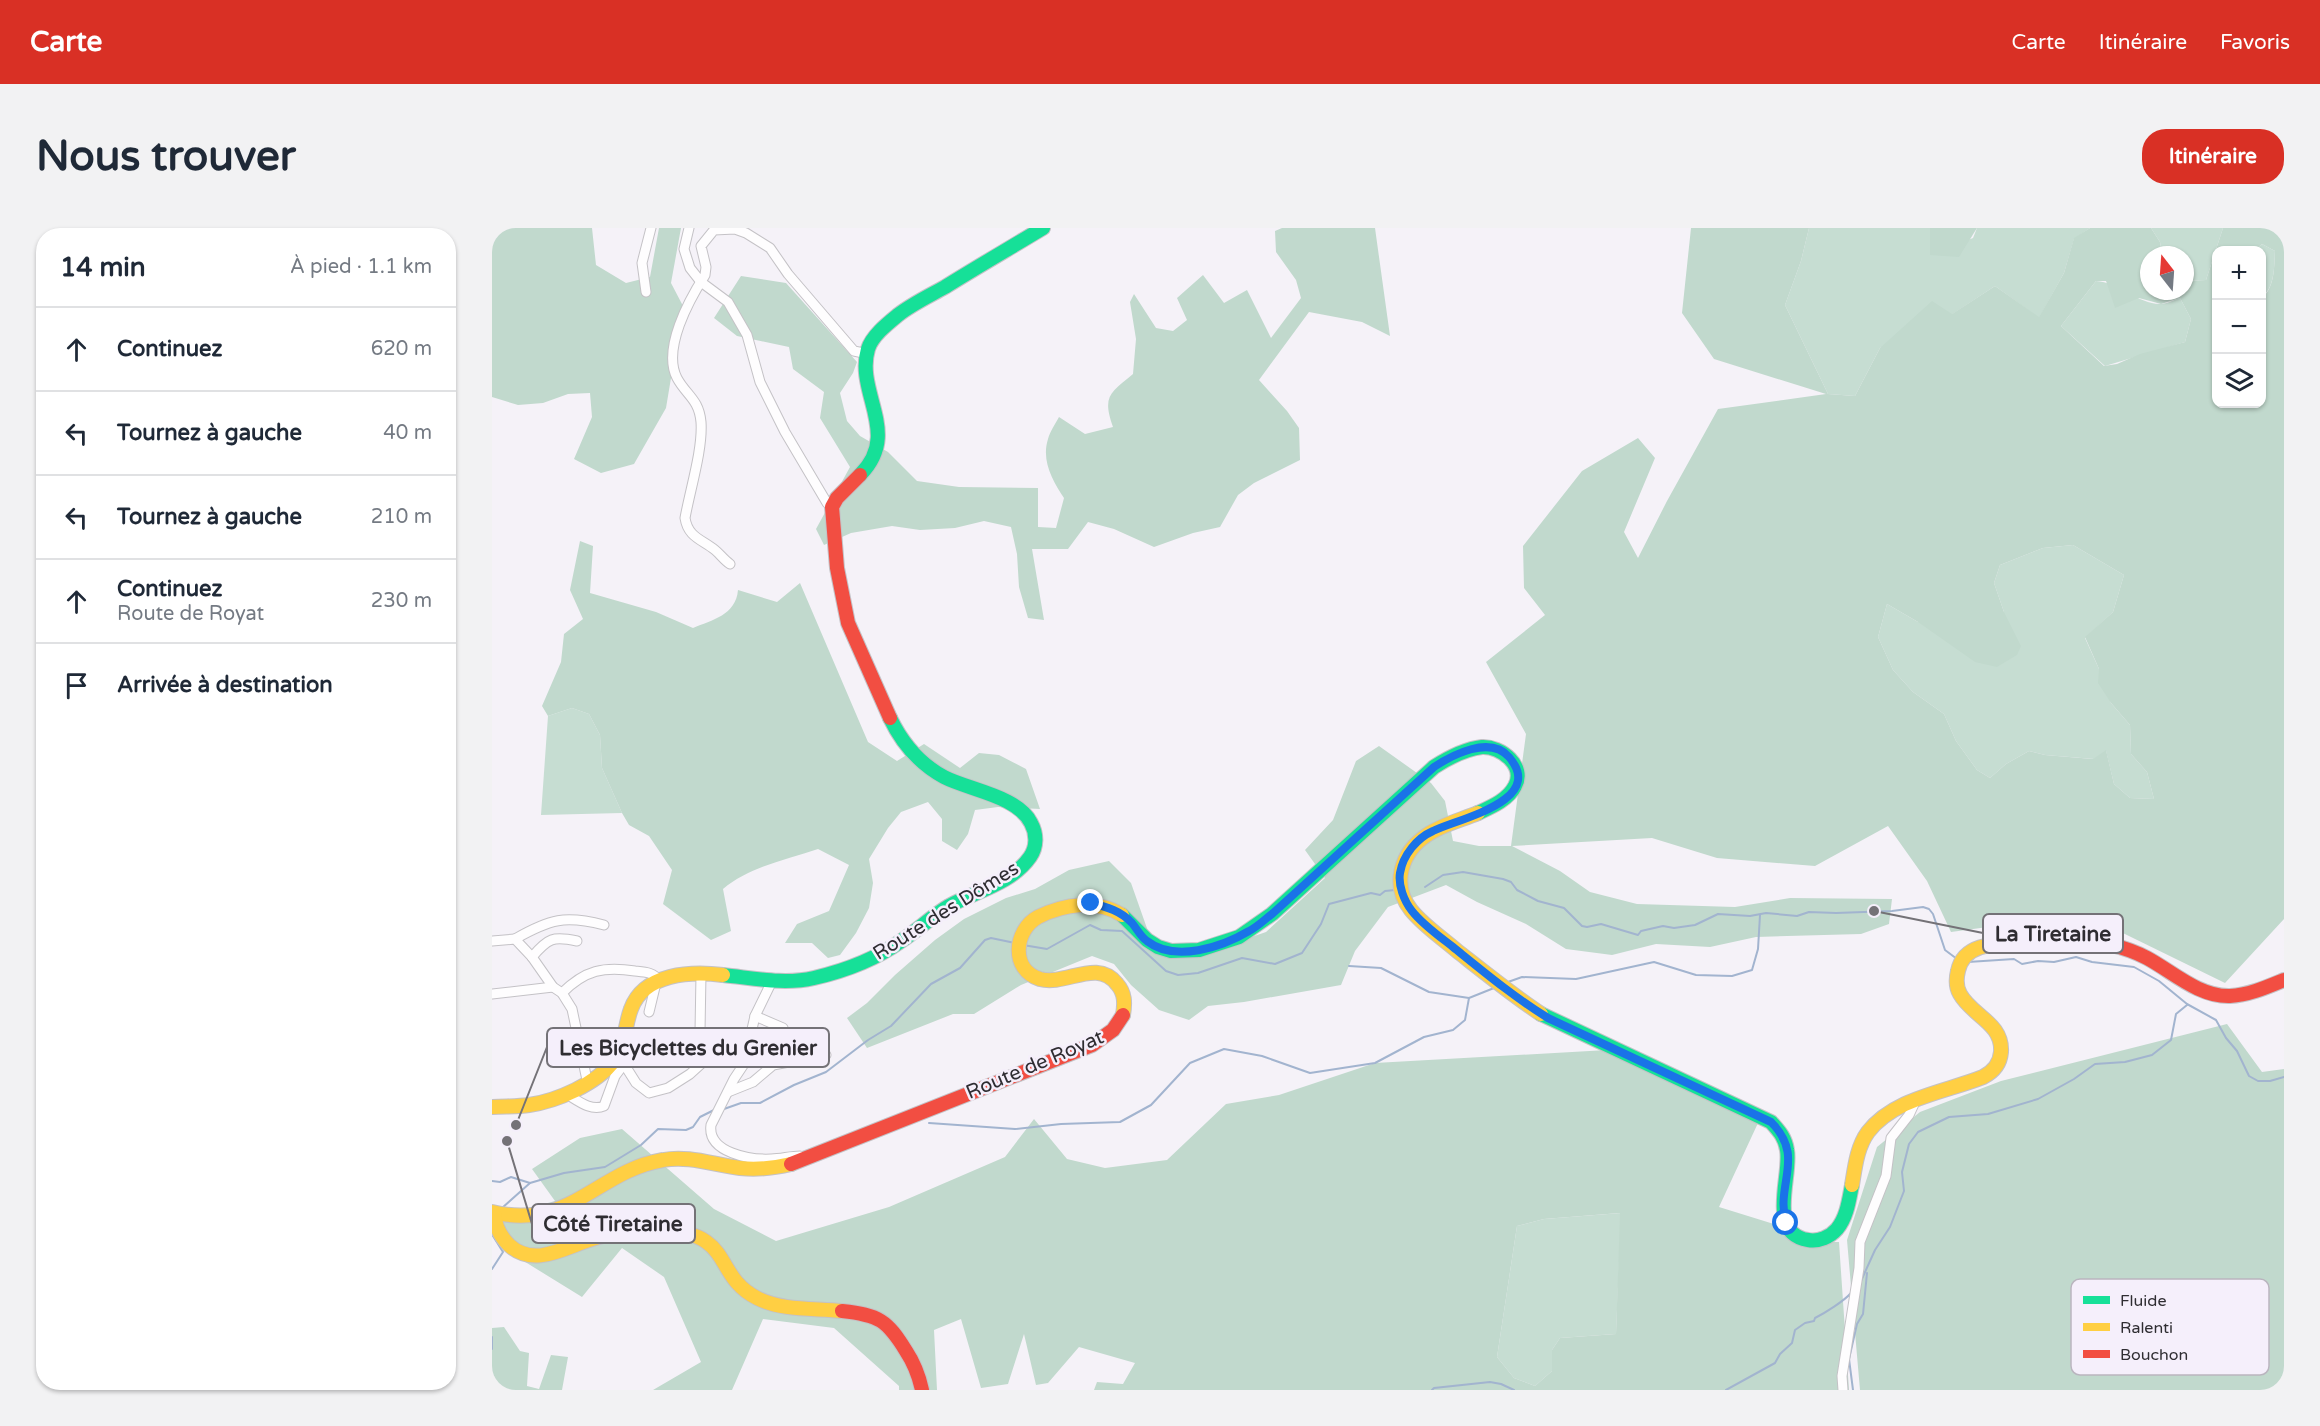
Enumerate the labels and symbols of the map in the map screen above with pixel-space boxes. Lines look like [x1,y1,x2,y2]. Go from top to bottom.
north arrow [2140,246,2194,300]
street label: Route des Dômes [869,856,1023,966]
route end [1077,889,1103,915]
callout: La Tiretaine [1983,914,2123,953]
text: La Tiretaine [1995,922,2111,947]
street label: Route de Royat [963,1025,1108,1105]
callout: Les Bicyclettes du Grenier [547,1028,829,1067]
text: Les Bicyclettes du Grenier [559,1036,818,1061]
callout: Côté Tiretaine [532,1204,695,1243]
route start [1772,1209,1798,1235]
text: Côté Tiretaine [543,1212,683,1237]
legend [2071,1279,2269,1375]
text: Fluide [2120,1291,2166,1311]
text: Ralenti [2120,1318,2173,1338]
text: Bouchon [2120,1345,2188,1365]

